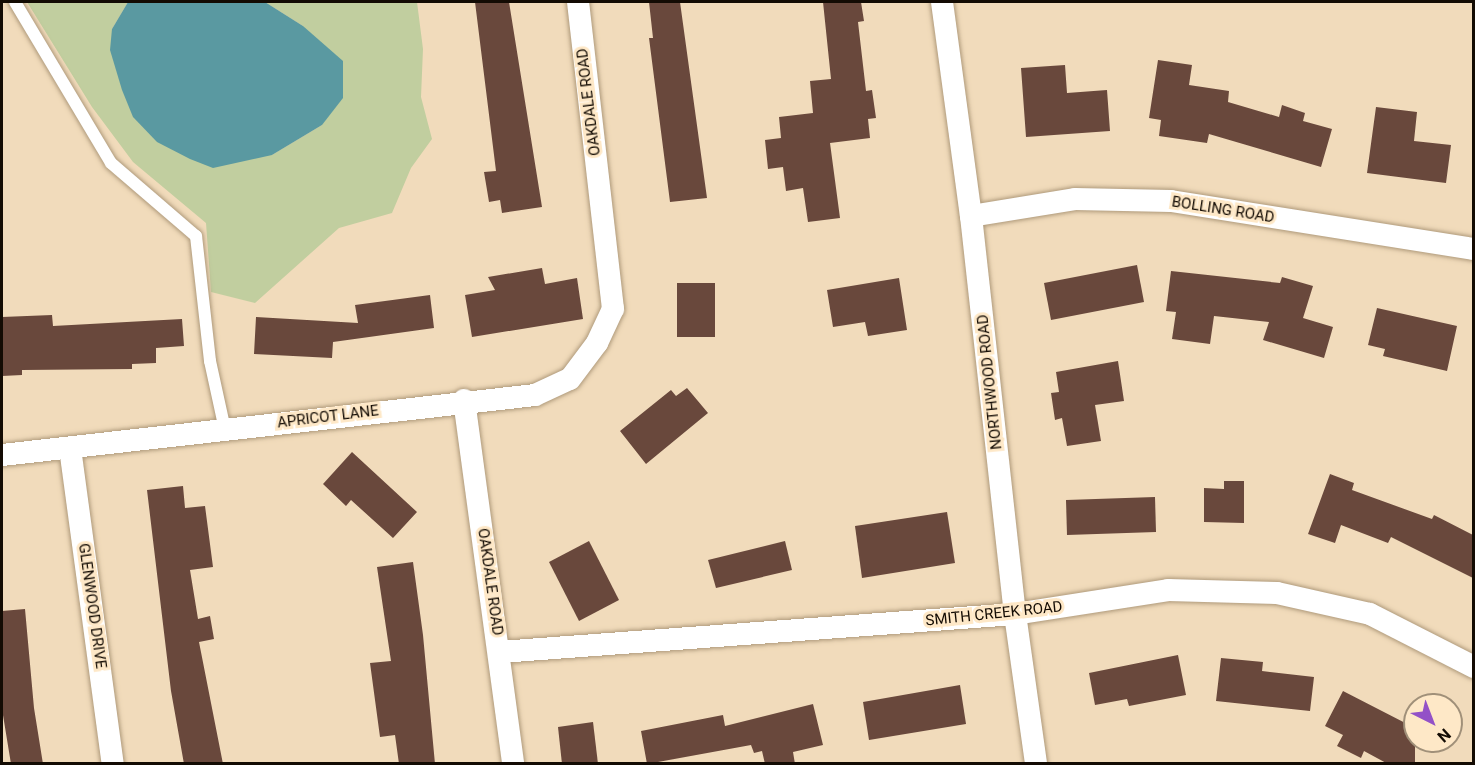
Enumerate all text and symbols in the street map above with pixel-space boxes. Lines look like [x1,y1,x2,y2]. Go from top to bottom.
street label: OAKDALE ROAD [573,47,605,157]
street label: BOLLING ROAD [1170,193,1276,227]
street label: NORTHWOOD ROAD [974,313,1006,451]
street label: APRICOT LANE [276,402,380,432]
street label: OAKDALE ROAD [474,527,506,637]
street label: GLENWOOD DRIVE [74,542,110,670]
street label: SMITH CREEK ROAD [925,598,1063,630]
north arrow [1403,693,1463,753]
text: N [1433,724,1455,746]

